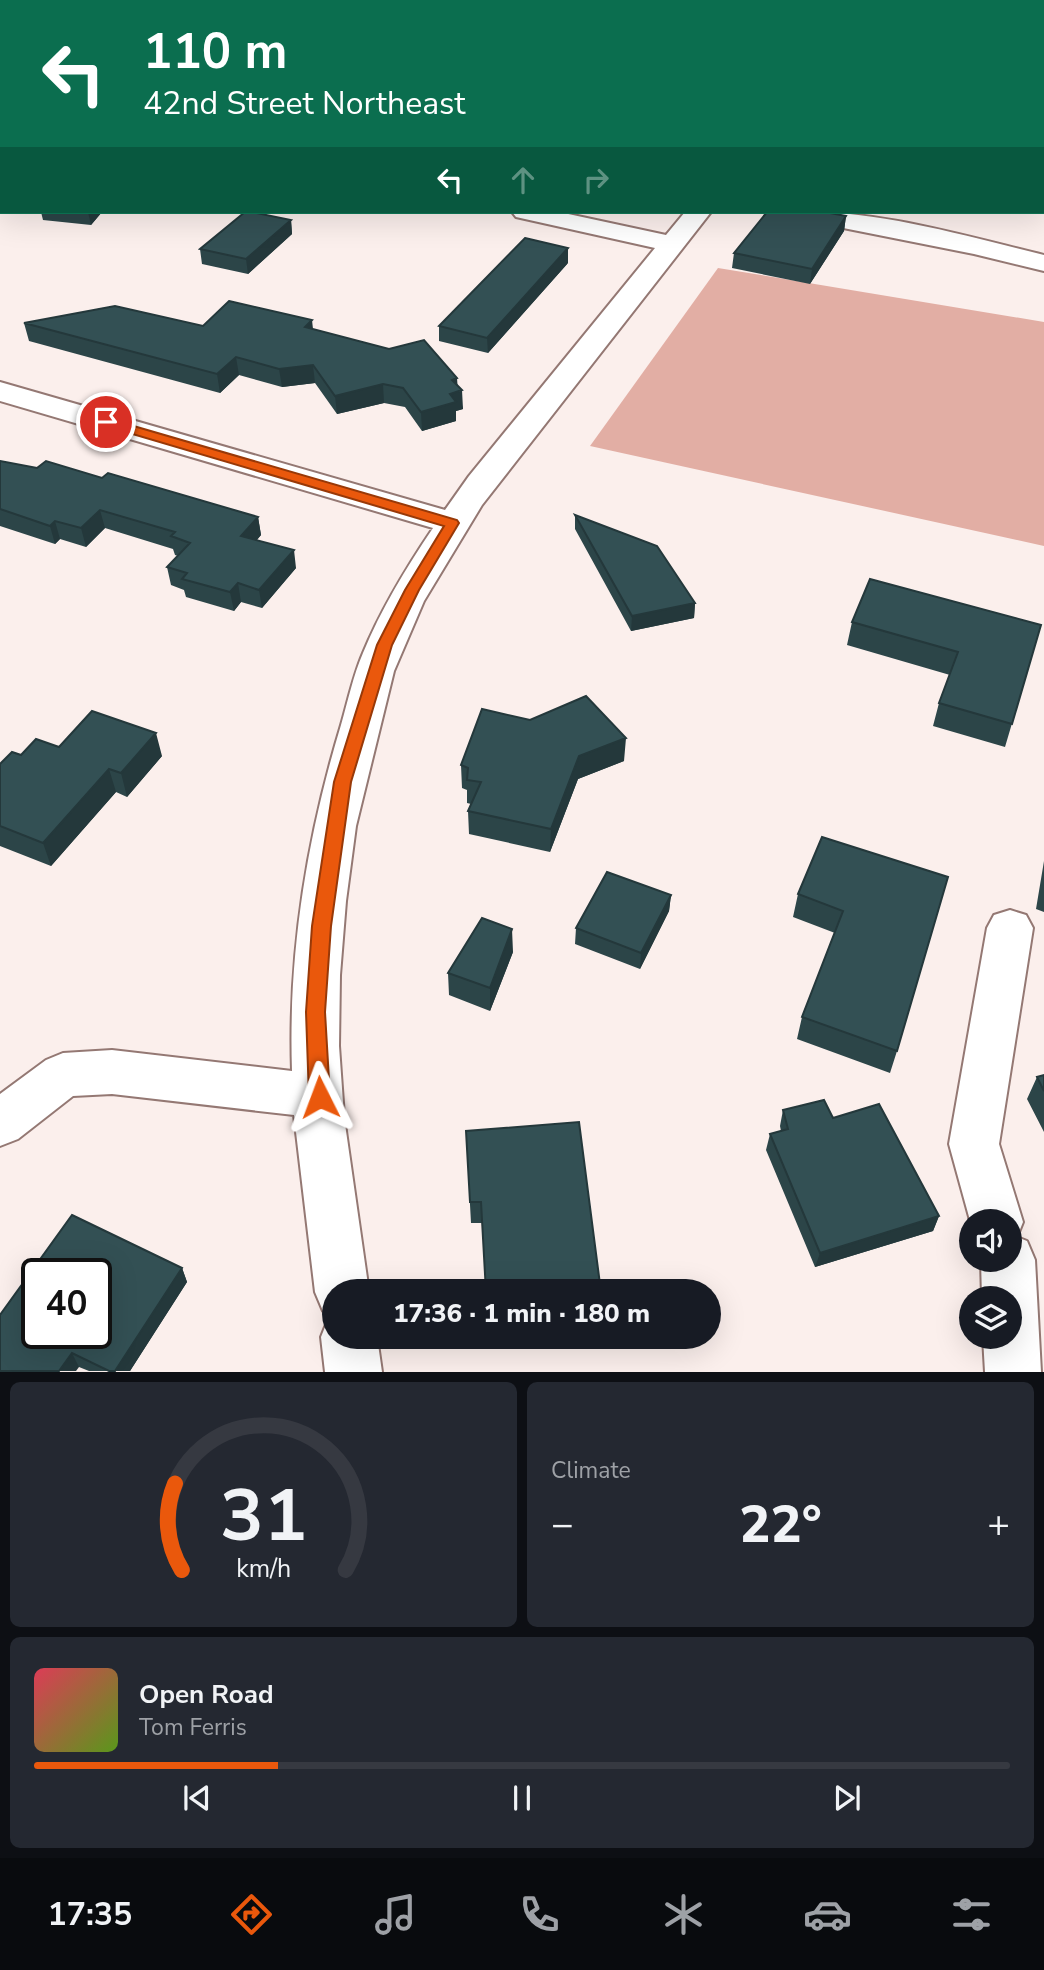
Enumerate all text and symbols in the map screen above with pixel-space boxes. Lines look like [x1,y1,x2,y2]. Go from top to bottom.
text: 110 m [143,18,287,85]
icon: left [28,28,119,119]
text: 42nd Street Northeast [143,82,466,125]
icon: left [431,161,469,199]
icon: ahead [504,161,542,199]
icon: right [577,161,615,199]
pin [76,392,136,452]
icon: arrive [87,403,125,441]
position arrow [283,1060,357,1134]
map controls [959,1209,1022,1349]
button: sound [959,1209,1022,1272]
speed limit sign: 40 [21,1258,112,1349]
button: layers [959,1286,1022,1349]
text: 17:36 · 1 min · 180 m [393,1296,650,1331]
text: Climate [551,1455,631,1486]
text: 31 [220,1467,307,1567]
text: 22° [739,1489,822,1560]
text: − [551,1499,574,1550]
text: + [987,1499,1010,1550]
text: km/h [236,1552,291,1586]
text: Open Road [139,1677,274,1712]
text: Tom Ferris [139,1712,247,1743]
icon: previous [178,1779,216,1817]
icon: pause [503,1779,541,1817]
icon: next [828,1779,866,1817]
icon: directions [227,1890,276,1939]
icon: music [371,1890,420,1939]
icon: phone [515,1890,564,1939]
icon: climate [659,1890,708,1939]
icon: car [803,1890,852,1939]
icon: filters [947,1890,996,1939]
text: 17:35 [48,1893,132,1936]

